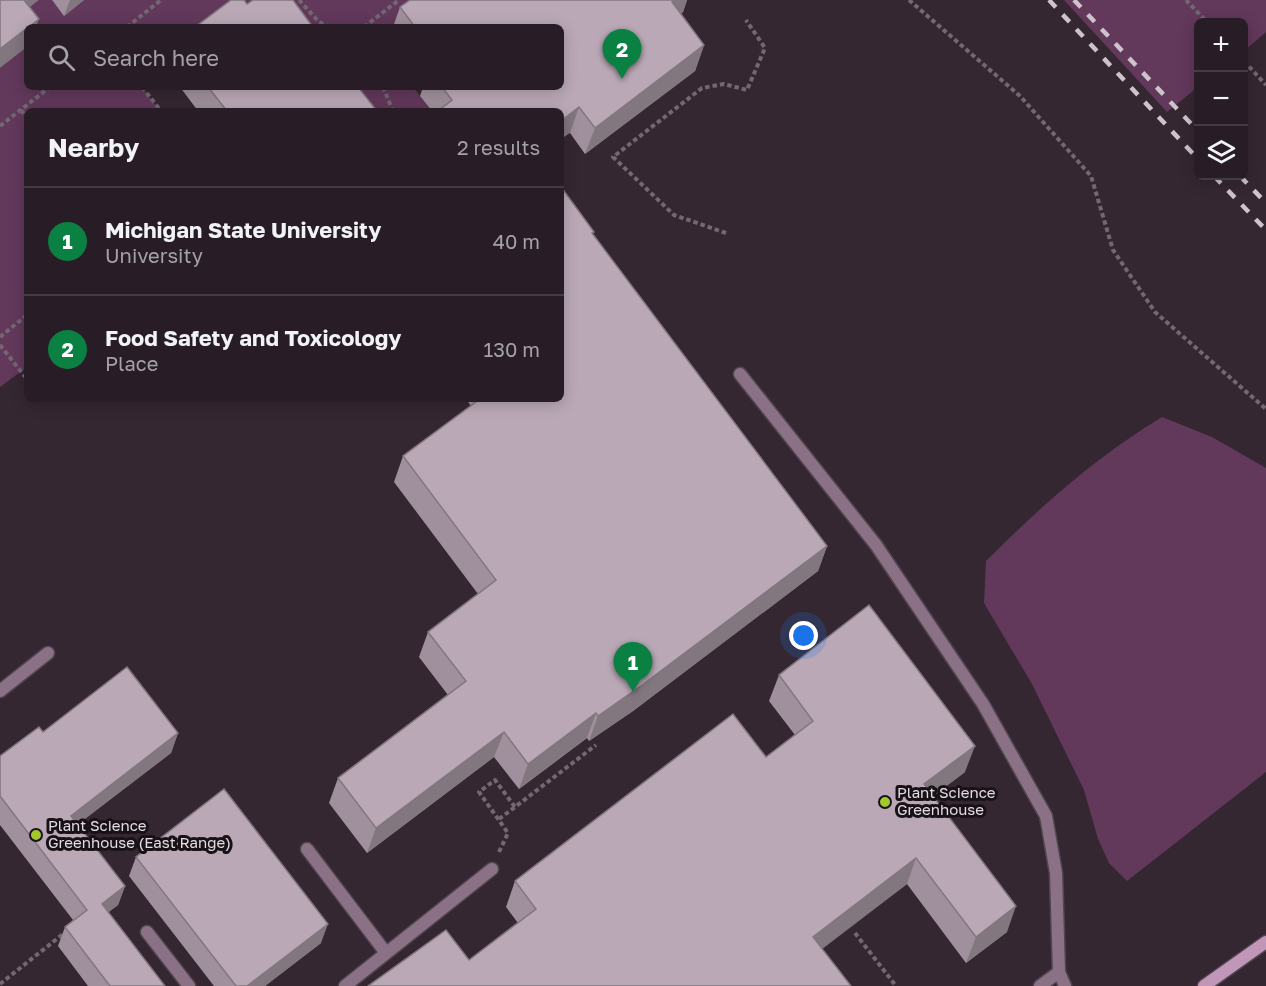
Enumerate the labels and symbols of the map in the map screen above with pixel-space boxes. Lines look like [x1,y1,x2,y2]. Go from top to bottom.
pin: 2 [602,29,642,79]
your location [789,621,818,650]
pin: 1 [614,642,652,692]
place label: Plant Science Greenhouse [897,783,996,818]
marker: Plant Science Greenhouse [878,795,892,809]
place label: Plant Science Greenhouse (East Range) [48,816,231,851]
marker: Plant Science Greenhouse (East Range) [29,828,43,842]

